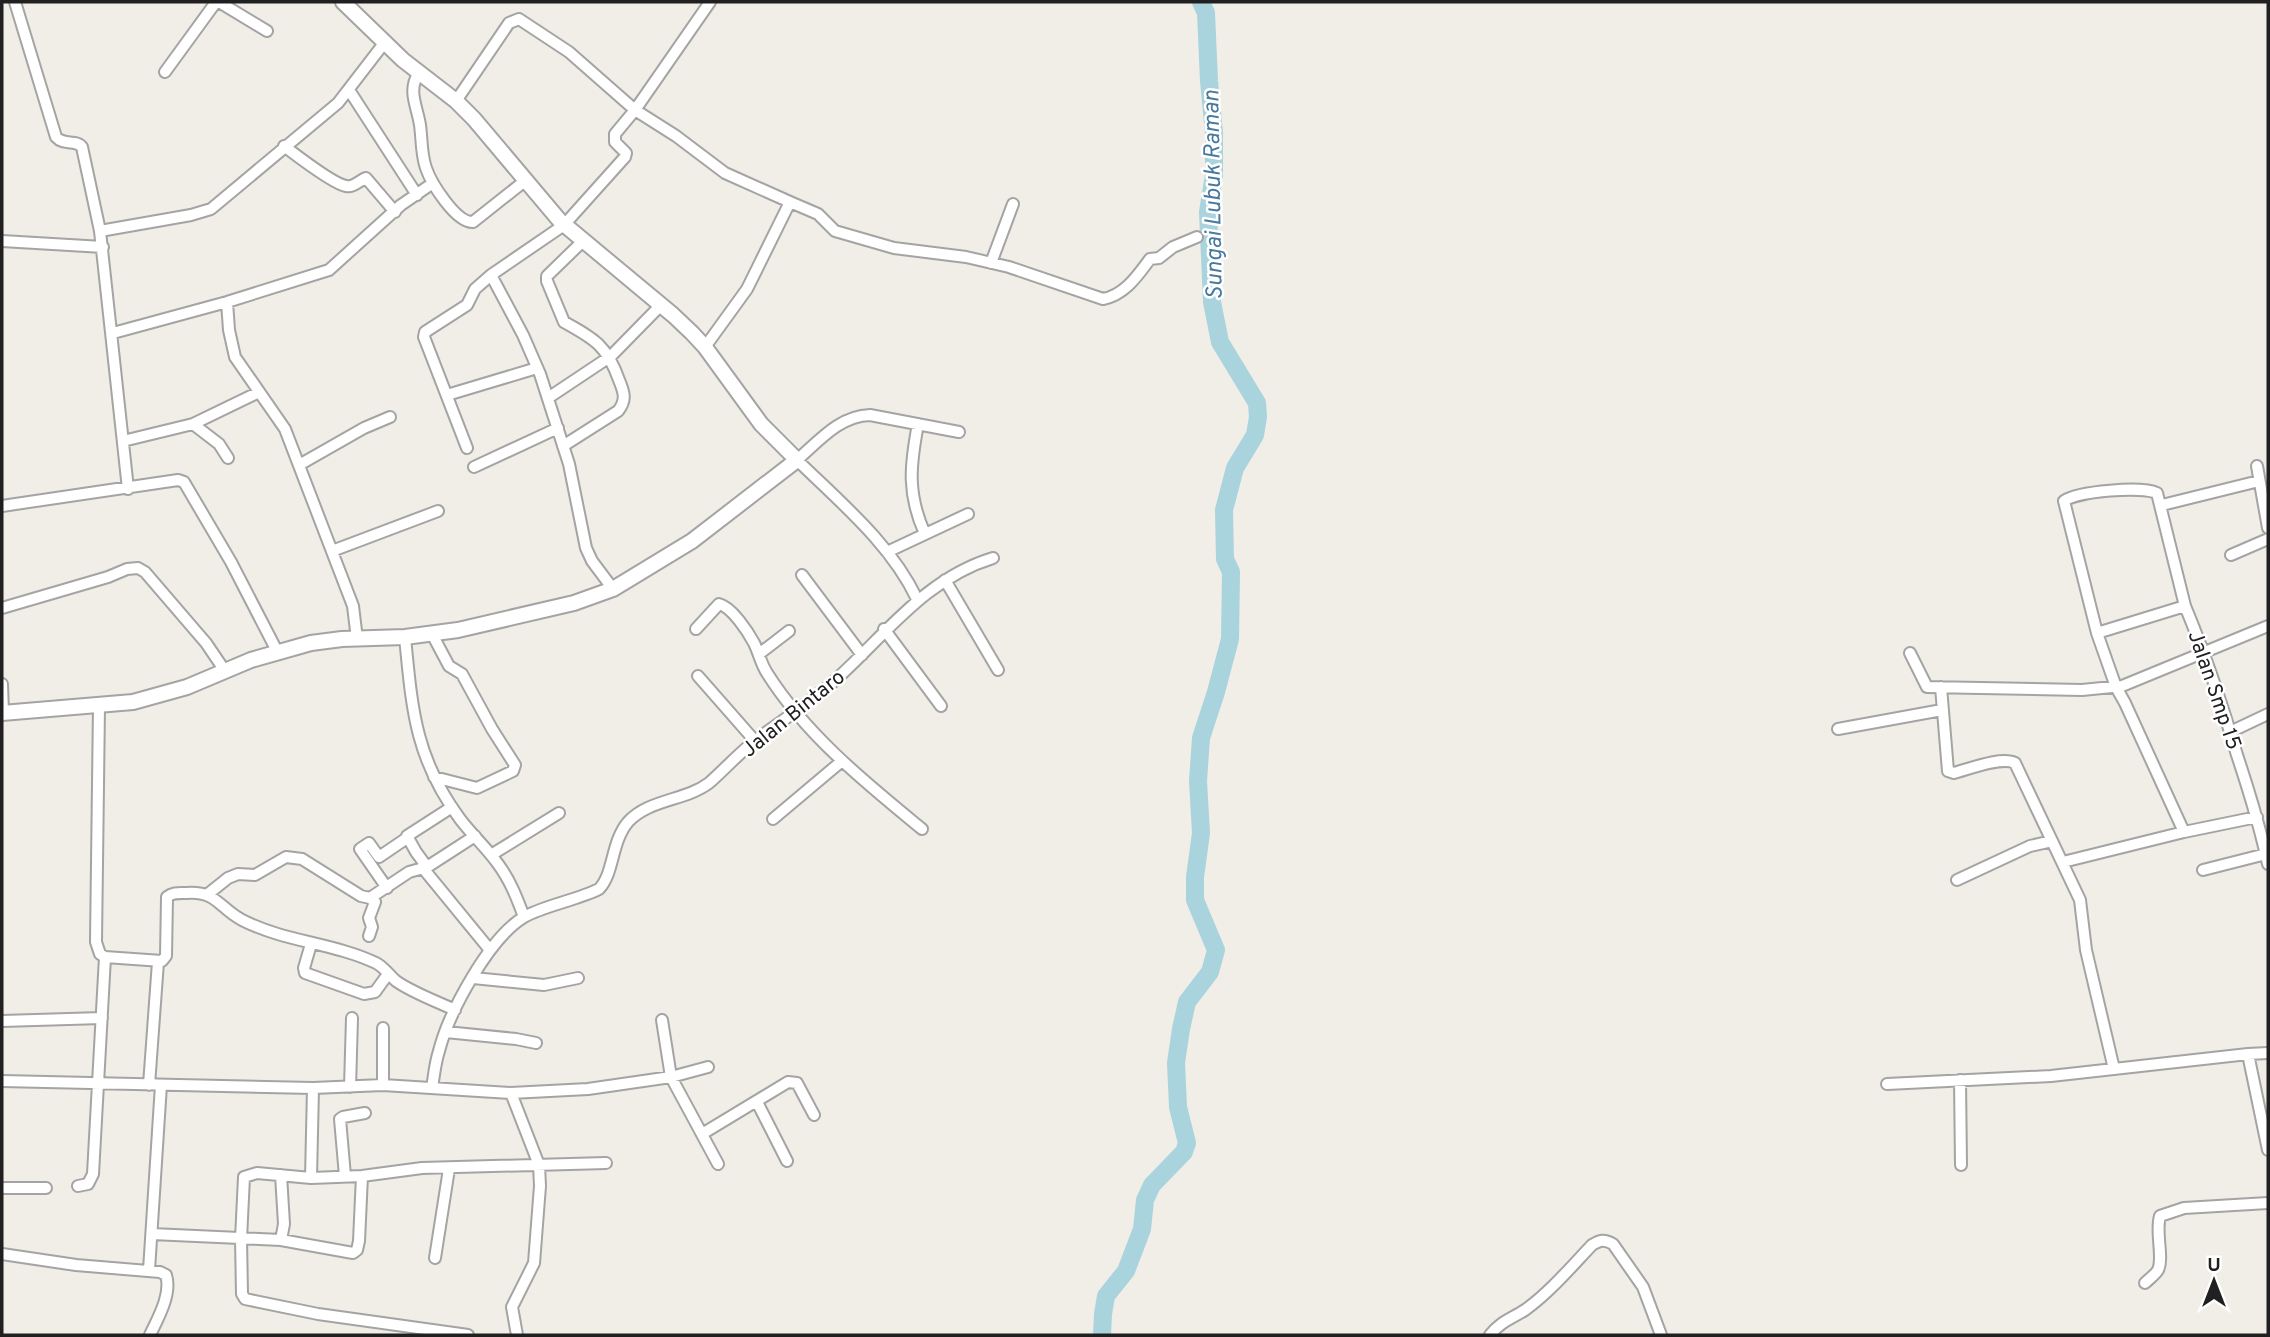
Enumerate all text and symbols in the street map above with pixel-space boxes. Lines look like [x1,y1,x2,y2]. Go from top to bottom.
water label: Sungai Lubuk Raman [1198,89,1231,300]
street label: Jalan Smp 15 [2181,627,2247,754]
street label: Jalan Bintaro [737,664,851,764]
north arrow [2179,1246,2249,1316]
text: U [2207,1254,2221,1278]

